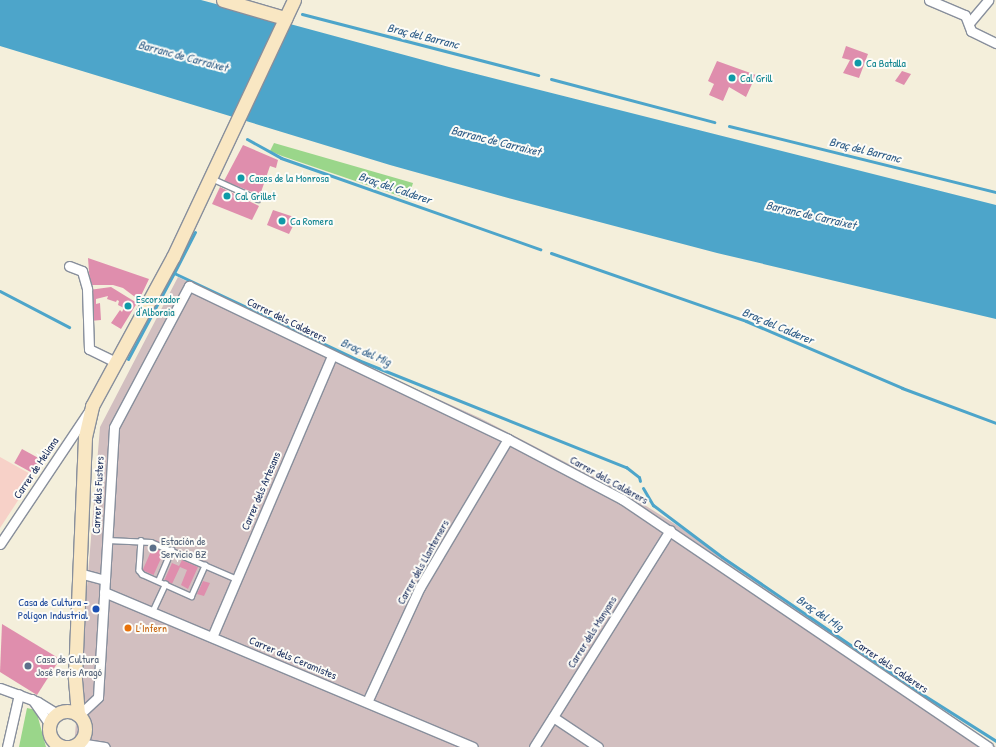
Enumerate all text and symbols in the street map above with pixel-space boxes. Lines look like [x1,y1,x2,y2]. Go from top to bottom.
water label: Braç del Barranc [386,20,460,52]
water label: Barranc de Carraixet [137,37,229,75]
place label: Ca Batalla [866,56,906,70]
marker: Ca Batalla [853,58,863,68]
place label: Cal Grill [740,71,773,85]
marker: Cal Grill [727,73,737,83]
water label: Barranc de Carraixet [450,123,542,159]
water label: Braç del Barranc [828,134,902,166]
water label: Braç del Calderer [357,169,433,207]
place label: Cases de la Monrosa [249,171,329,185]
marker: Cases de la Monrosa [236,173,246,183]
place label: Cal Grillet [235,189,276,203]
marker: Cal Grillet [222,191,232,201]
water label: Barranc de Carraixet [765,198,857,232]
place label: Ca Romera [290,214,333,228]
marker: Ca Romera [277,216,287,226]
place label: Escorxador d'Alboraia [136,293,180,319]
street label: Carrer dels Calderers [245,295,329,345]
marker: Escorxador d'Alboraia [123,301,133,311]
water label: Braç del Calderer [740,304,816,348]
water label: Braç del Mig [339,335,393,369]
street label: Carrer de Meliana [11,435,61,501]
street label: Carrer dels Artesans [239,450,283,532]
street label: Carrer dels Calderers [568,453,650,507]
street label: Carrer dels Fusters [89,456,107,534]
street label: Carrer dels Llanterners [394,517,452,607]
place label: Estación de Servicio BZ [161,535,206,561]
marker: Estación de Servicio BZ [148,543,158,553]
water label: Braç del Mig [794,592,846,634]
street label: Carrer dels Manyans [565,594,619,670]
place label: Casa de Cultura - Polígon Industrial [18,596,88,622]
marker: Casa de Cultura - Polígon Industrial [91,604,101,614]
place label: L'Infern [136,621,167,635]
marker: L'Infern [123,623,133,633]
street label: Carrer dels Ceramistes [247,634,339,682]
street label: Carrer dels Calderers [851,636,931,696]
place label: Casa de Cultura José Peris Aragó [36,653,102,679]
marker: Casa de Cultura José Peris Aragó [23,661,33,671]

